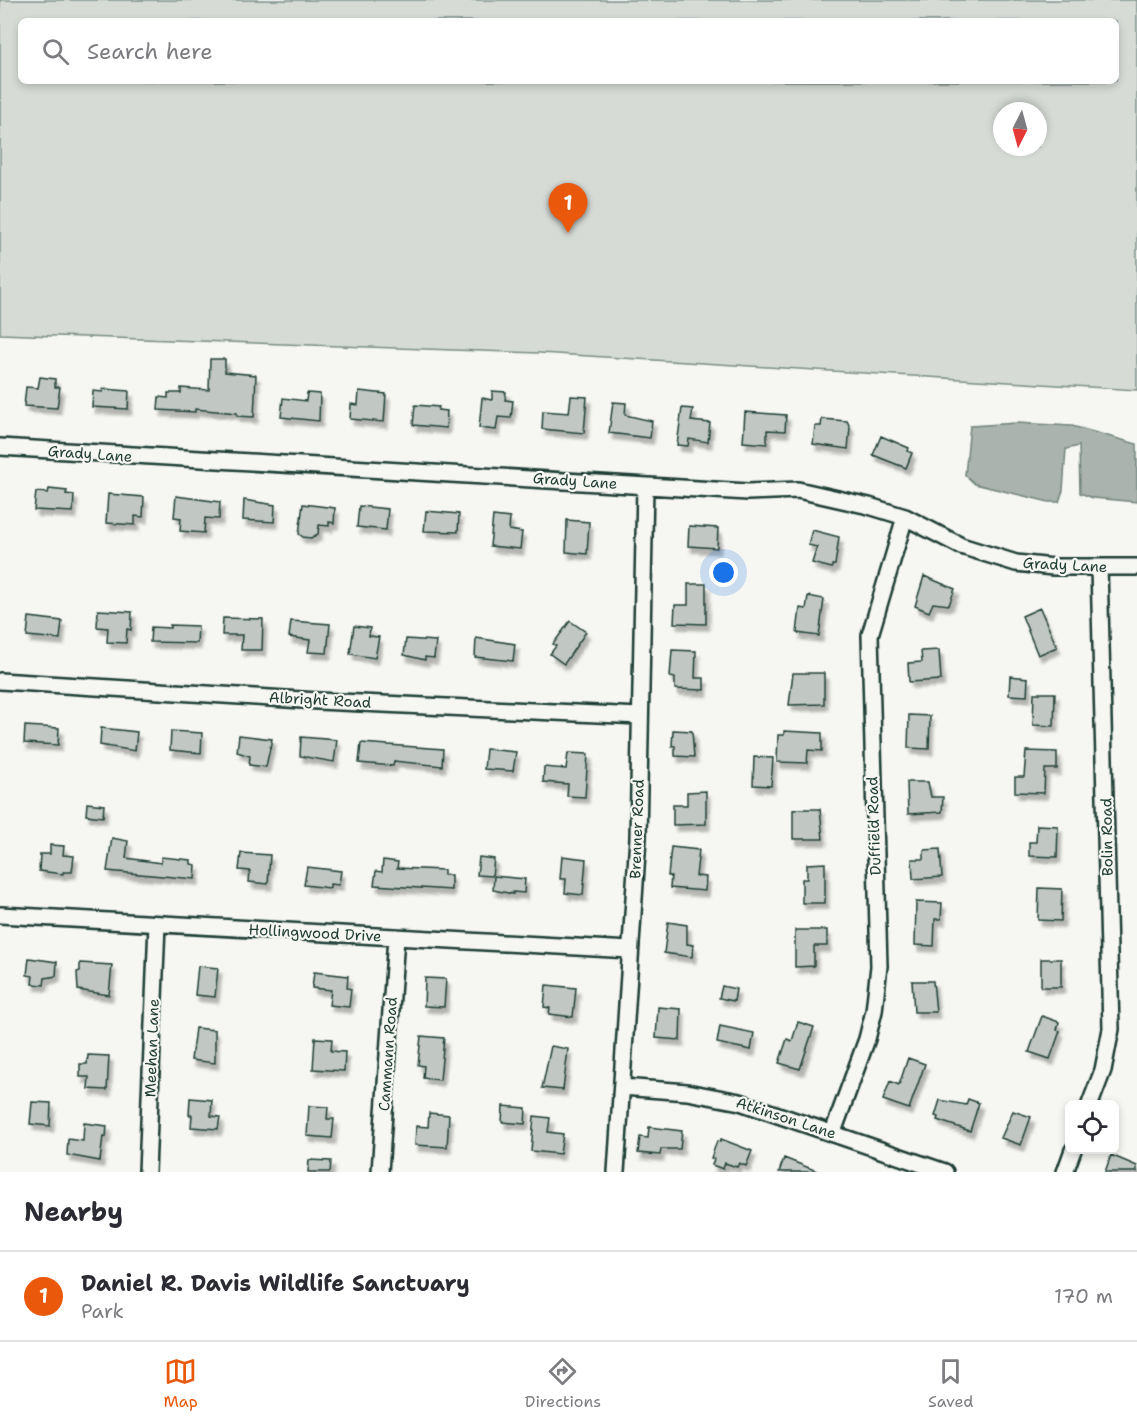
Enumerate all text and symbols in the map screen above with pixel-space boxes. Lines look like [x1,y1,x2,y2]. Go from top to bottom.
search box [18,18,1119,84]
icon: search [39,35,72,68]
text: Search here [87,37,213,66]
north arrow [993,102,1047,156]
pin: 1 [548,184,588,233]
street label: Grady Lane [47,441,133,467]
street label: Grady Lane [532,468,618,494]
street label: Grady Lane [1022,553,1108,577]
your location [709,558,738,587]
street label: Albright Road [268,687,372,713]
street label: Duffield Road [862,776,886,876]
street label: Brenner Road [625,778,649,879]
street label: Bolin Road [1096,797,1118,876]
street label: Hollingwood Drive [248,920,382,946]
street label: Cammann Road [374,996,402,1112]
street label: Meehan Lane [140,998,164,1098]
street label: Atkinson Lane [733,1092,839,1144]
map controls [1065,1100,1119,1154]
button: locate [1065,1100,1119,1154]
text: Nearby [24,1194,123,1229]
text: Daniel R. Davis Wildlife Sanctuary [81,1269,470,1298]
text: 1 [39,1283,48,1309]
text: 170 m [1054,1283,1113,1309]
text: Park [81,1298,124,1324]
tab: Map [164,1355,198,1412]
tab: Directions [525,1355,601,1412]
tab: Saved [928,1355,974,1412]

